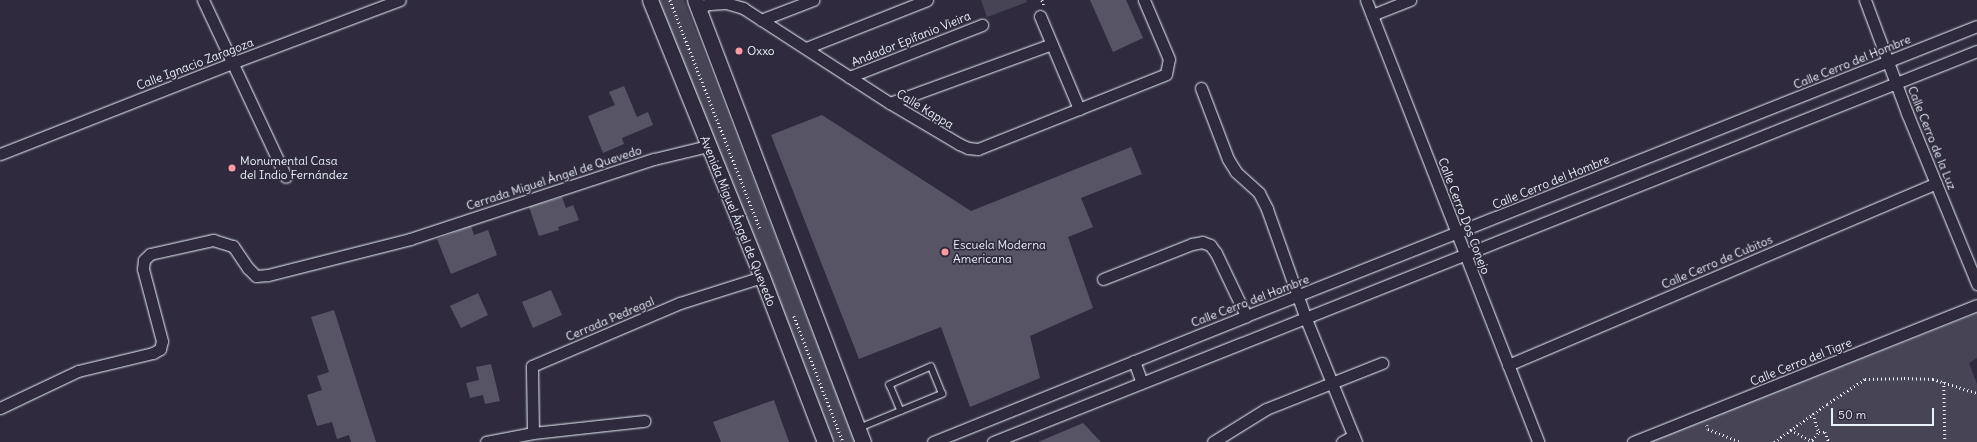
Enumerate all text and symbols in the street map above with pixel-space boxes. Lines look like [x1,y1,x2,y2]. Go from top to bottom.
street label: Andador Epifanio Vieira [849,8,973,70]
street label: Calle Cerro del Hombre [1791,32,1913,92]
street label: Calle Ignacio Zaragoza [135,35,255,93]
place label: Oxxo [747,44,775,58]
marker: Oxxo [734,46,744,56]
street label: Calle Cerro de la Luz [1905,84,1959,192]
street label: Calle Kappa [894,86,956,132]
street label: Avenida Miguel Ángel de Quevedo [697,134,779,308]
street label: Cerrada Miguel Ángel de Quevedo [464,143,644,213]
street label: Calle Cerro del Hombre [1490,152,1612,212]
place label: Monumental Casa del Indio Fernández [240,154,348,182]
street label: Calle Cerro Dos Conejo [1435,156,1493,276]
marker: Monumental Casa del Indio Fernández [227,163,237,173]
street label: Calle Cerro de Cubitos [1659,232,1775,292]
place label: Escuela Moderna Americana [953,238,1046,266]
marker: Escuela Moderna Americana [940,247,950,257]
street label: Calle Cerro del Hombre [1189,272,1311,330]
street label: Cerrada Pedregal [564,294,656,344]
street label: Calle Cerro del Tigre [1748,335,1854,389]
scale bar [1833,400,1936,426]
text: 50 m [1838,407,1866,422]

